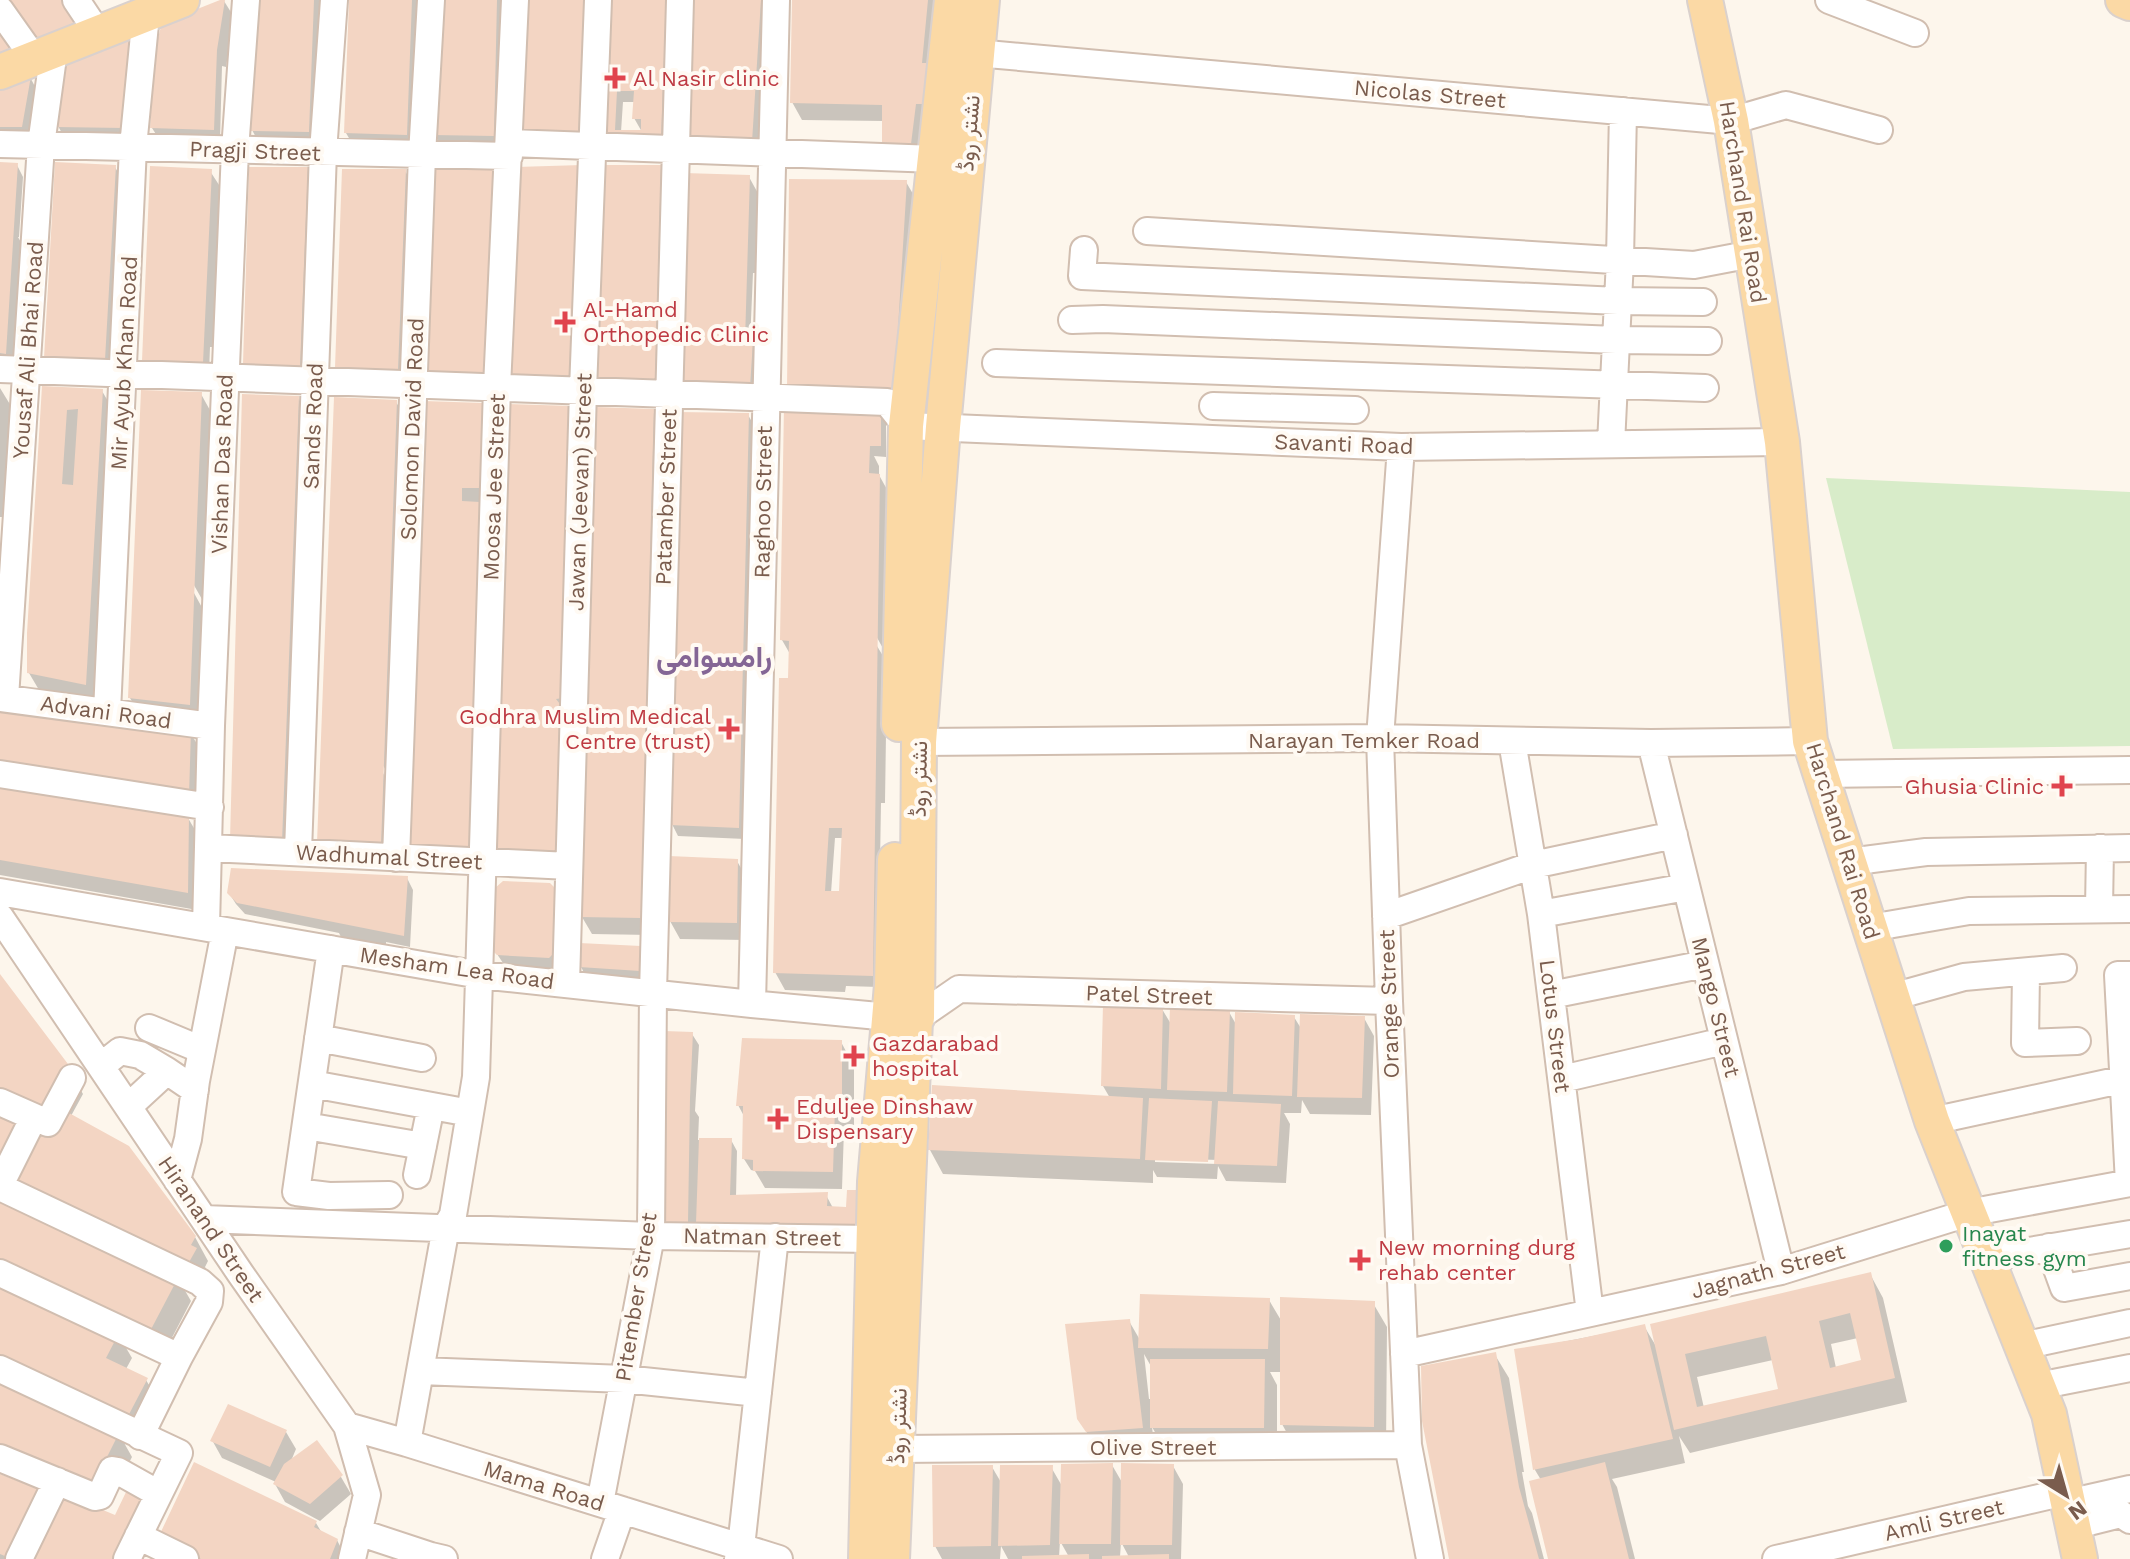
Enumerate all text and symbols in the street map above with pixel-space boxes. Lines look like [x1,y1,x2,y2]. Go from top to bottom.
place label: Al Nasir clinic [633,66,780,91]
marker: Al Nasir clinic [604,67,626,89]
street label: Nicolas Street [1353,75,1507,113]
street label: نشتر روڈ [953,94,986,172]
street label: Harchand Rai Road [1715,99,1771,305]
street label: Pragji Street [189,136,321,166]
street label: Yousaf Ali Bhai Road [8,240,48,460]
street label: Mir Ayub Khan Road [106,255,142,471]
place label: Al-Hamd Orthopedic Clinic [583,297,769,347]
marker: Al-Hamd Orthopedic Clinic [554,311,576,333]
street label: Solomon David Road [396,317,428,541]
street label: Sands Road [298,362,328,490]
street label: Jawan (Jeevan) Street [563,373,597,611]
street label: Vishan Das Road [206,374,238,554]
street label: Moosa Jee Street [478,393,510,581]
street label: Patamber Street [650,408,682,586]
street label: Raghoo Street [749,426,777,578]
street label: Savanti Road [1274,429,1414,459]
district label: رامسوامی [656,639,772,675]
street label: Advani Road [39,690,173,734]
place label: Godhra Muslim Medical Centre (trust) [459,704,711,754]
marker: Godhra Muslim Medical Centre (trust) [718,718,740,740]
street label: Narayan Temker Road [1248,728,1480,753]
street label: Harchand Rai Road [1801,740,1885,942]
street label: نشتر روڈ [906,741,933,817]
place label: Ghusia Clinic [1905,774,2044,799]
marker: Ghusia Clinic [2051,775,2073,797]
street label: Wadhumal Street [295,840,483,874]
street label: Orange Street [1374,929,1404,1079]
street label: Mango Street [1687,934,1745,1080]
street label: Mesham Lea Road [358,942,556,994]
street label: Lotus Street [1534,958,1576,1094]
street label: Patel Street [1085,980,1213,1010]
place label: Gazdarabad hospital [872,1031,999,1081]
marker: Gazdarabad hospital [843,1045,865,1067]
place label: Eduljee Dinshaw Dispensary [796,1094,974,1144]
marker: Eduljee Dinshaw Dispensary [767,1108,789,1130]
street label: Hiranand Street [153,1151,269,1307]
street label: Pitember Street [610,1211,662,1383]
place label: Inayat fitness gym [1962,1221,2087,1271]
street label: Natman Street [683,1223,841,1251]
place label: New morning durg rehab center [1378,1235,1575,1285]
marker: Inayat fitness gym [1937,1237,1955,1255]
street label: Jagnath Street [1688,1238,1848,1304]
marker: New morning durg rehab center [1349,1249,1371,1271]
street label: نشتر روڈ [884,1387,913,1465]
street label: Olive Street [1090,1435,1216,1460]
north arrow [2026,1455,2106,1535]
street label: Mama Road [480,1456,608,1516]
street label: Amli Street [1882,1494,2006,1546]
text: N [2064,1496,2092,1525]

